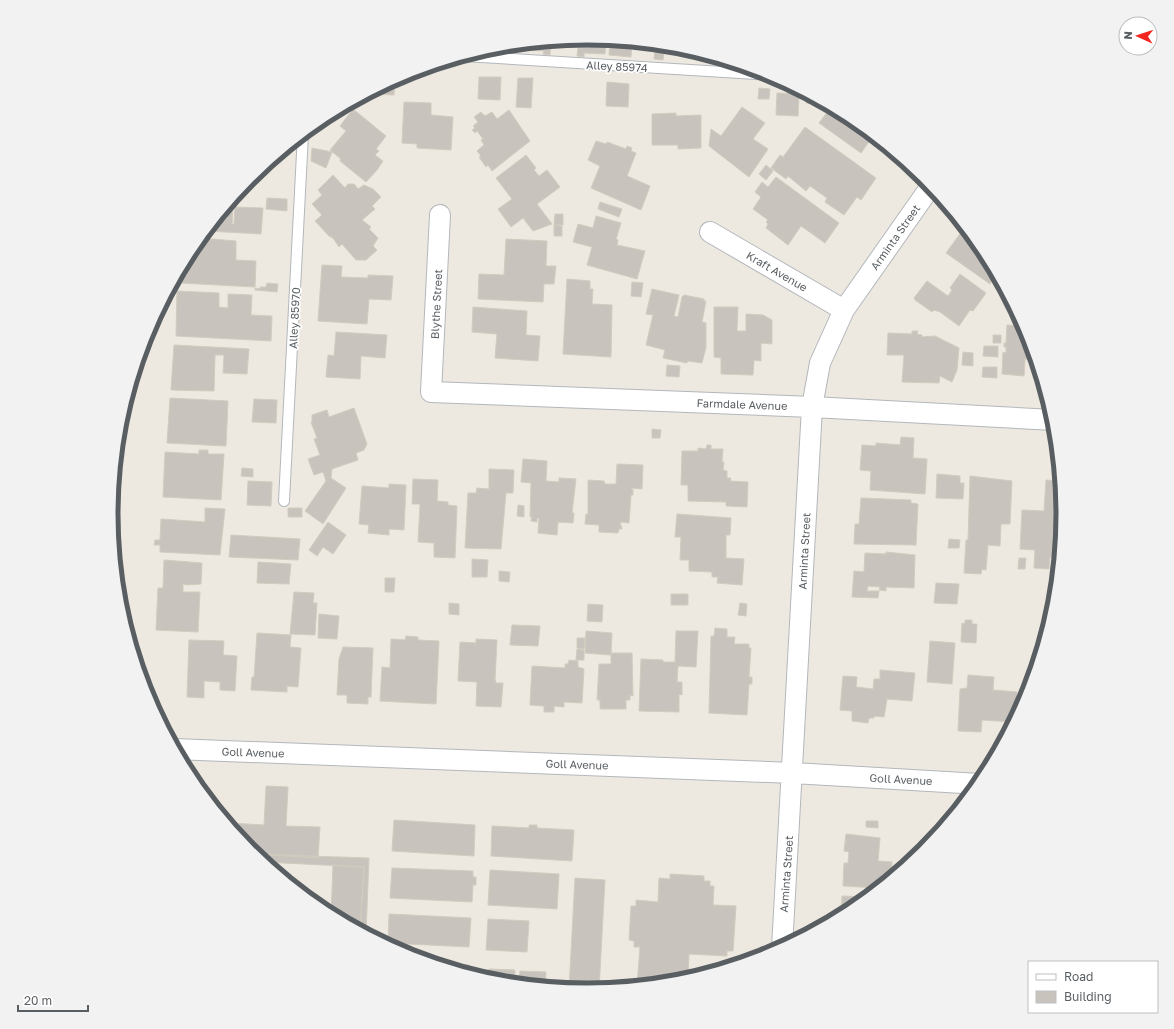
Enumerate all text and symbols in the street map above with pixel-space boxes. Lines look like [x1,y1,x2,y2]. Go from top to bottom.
north arrow [1118,16,1158,56]
text: N [1121,31,1134,40]
street label: Alley 85974 [586,58,648,74]
street label: Arminta Street [868,202,922,272]
street label: Kraft Avenue [744,248,810,294]
street label: Blythe Street [428,269,444,339]
street label: Alley 85970 [286,287,302,349]
street label: Farmdale Avenue [696,396,788,412]
street label: Arminta Street [795,512,813,590]
street label: Goll Avenue [221,744,285,760]
street label: Goll Avenue [545,756,609,772]
street label: Goll Avenue [869,771,933,787]
street label: Arminta Street [777,835,795,913]
legend [1028,961,1158,1013]
text: Road [1064,969,1093,984]
scale bar [18,987,88,1013]
text: Building [1064,989,1112,1004]
text: 20 m [24,993,52,1008]

